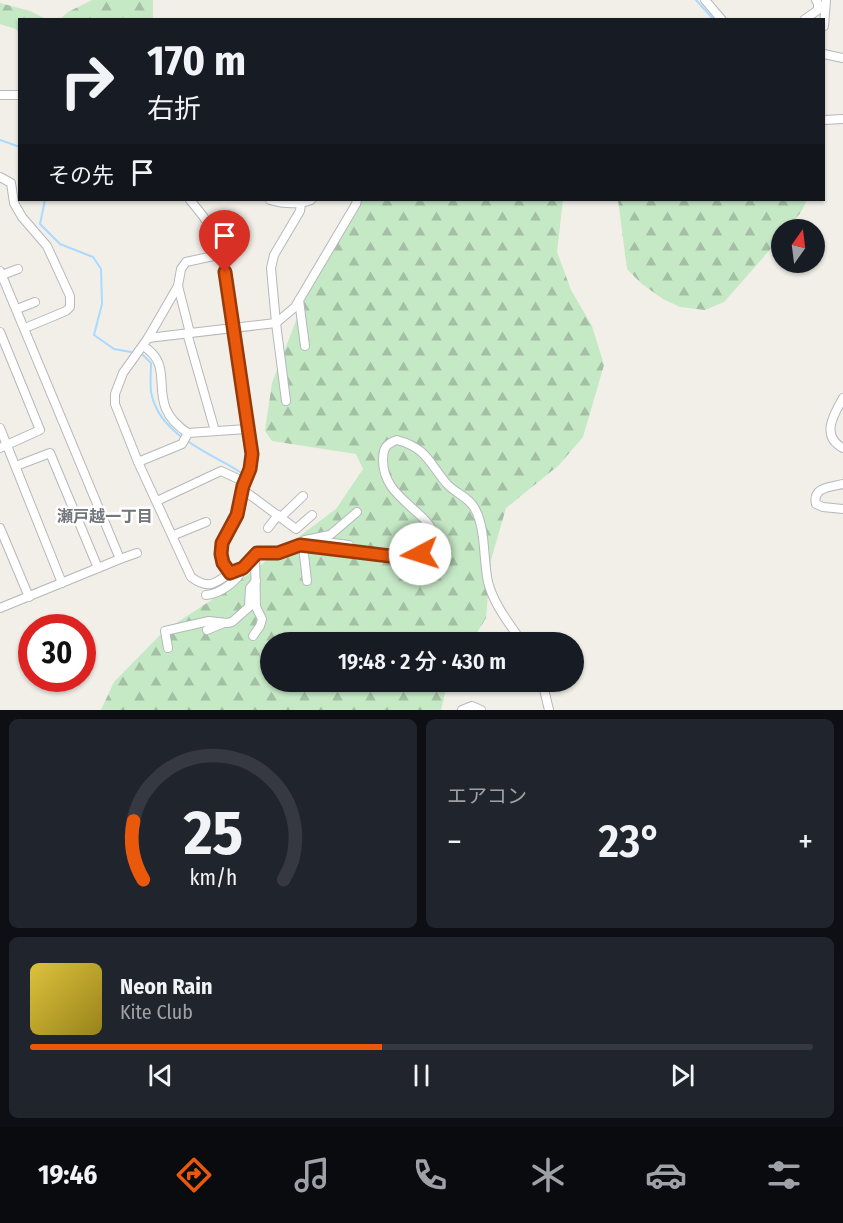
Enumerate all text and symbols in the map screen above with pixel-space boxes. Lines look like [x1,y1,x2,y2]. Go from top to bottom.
text: 170 m [147,36,246,86]
icon: right [48,42,126,120]
text: 右折 [147,93,201,125]
icon: arrive [126,156,159,189]
text: その先 [48,162,114,189]
pin [199,210,250,272]
icon: arrive [208,219,241,252]
north arrow [771,219,825,273]
map controls [771,219,825,273]
district label: 瀬戸越一丁目 [57,507,153,526]
position arrow [388,522,452,586]
speed limit sign: 30 [18,614,96,692]
text: 19:48 · 2 分 · 430 m [338,648,506,675]
text: エアコン [447,784,527,808]
text: 25 [182,796,243,871]
text: 23° [599,815,661,869]
text: − [447,822,462,862]
text: + [798,822,813,862]
text: km/h [189,866,237,892]
text: Neon Rain [120,973,213,1000]
text: Kite Club [120,1000,193,1024]
icon: previous [144,1059,177,1092]
icon: pause [405,1059,438,1092]
icon: next [666,1059,699,1092]
icon: directions [173,1154,215,1196]
icon: music [291,1154,333,1196]
icon: phone [409,1154,451,1196]
icon: climate [527,1154,569,1196]
icon: car [645,1154,687,1196]
icon: filters [763,1154,805,1196]
text: 19:46 [38,1159,97,1191]

